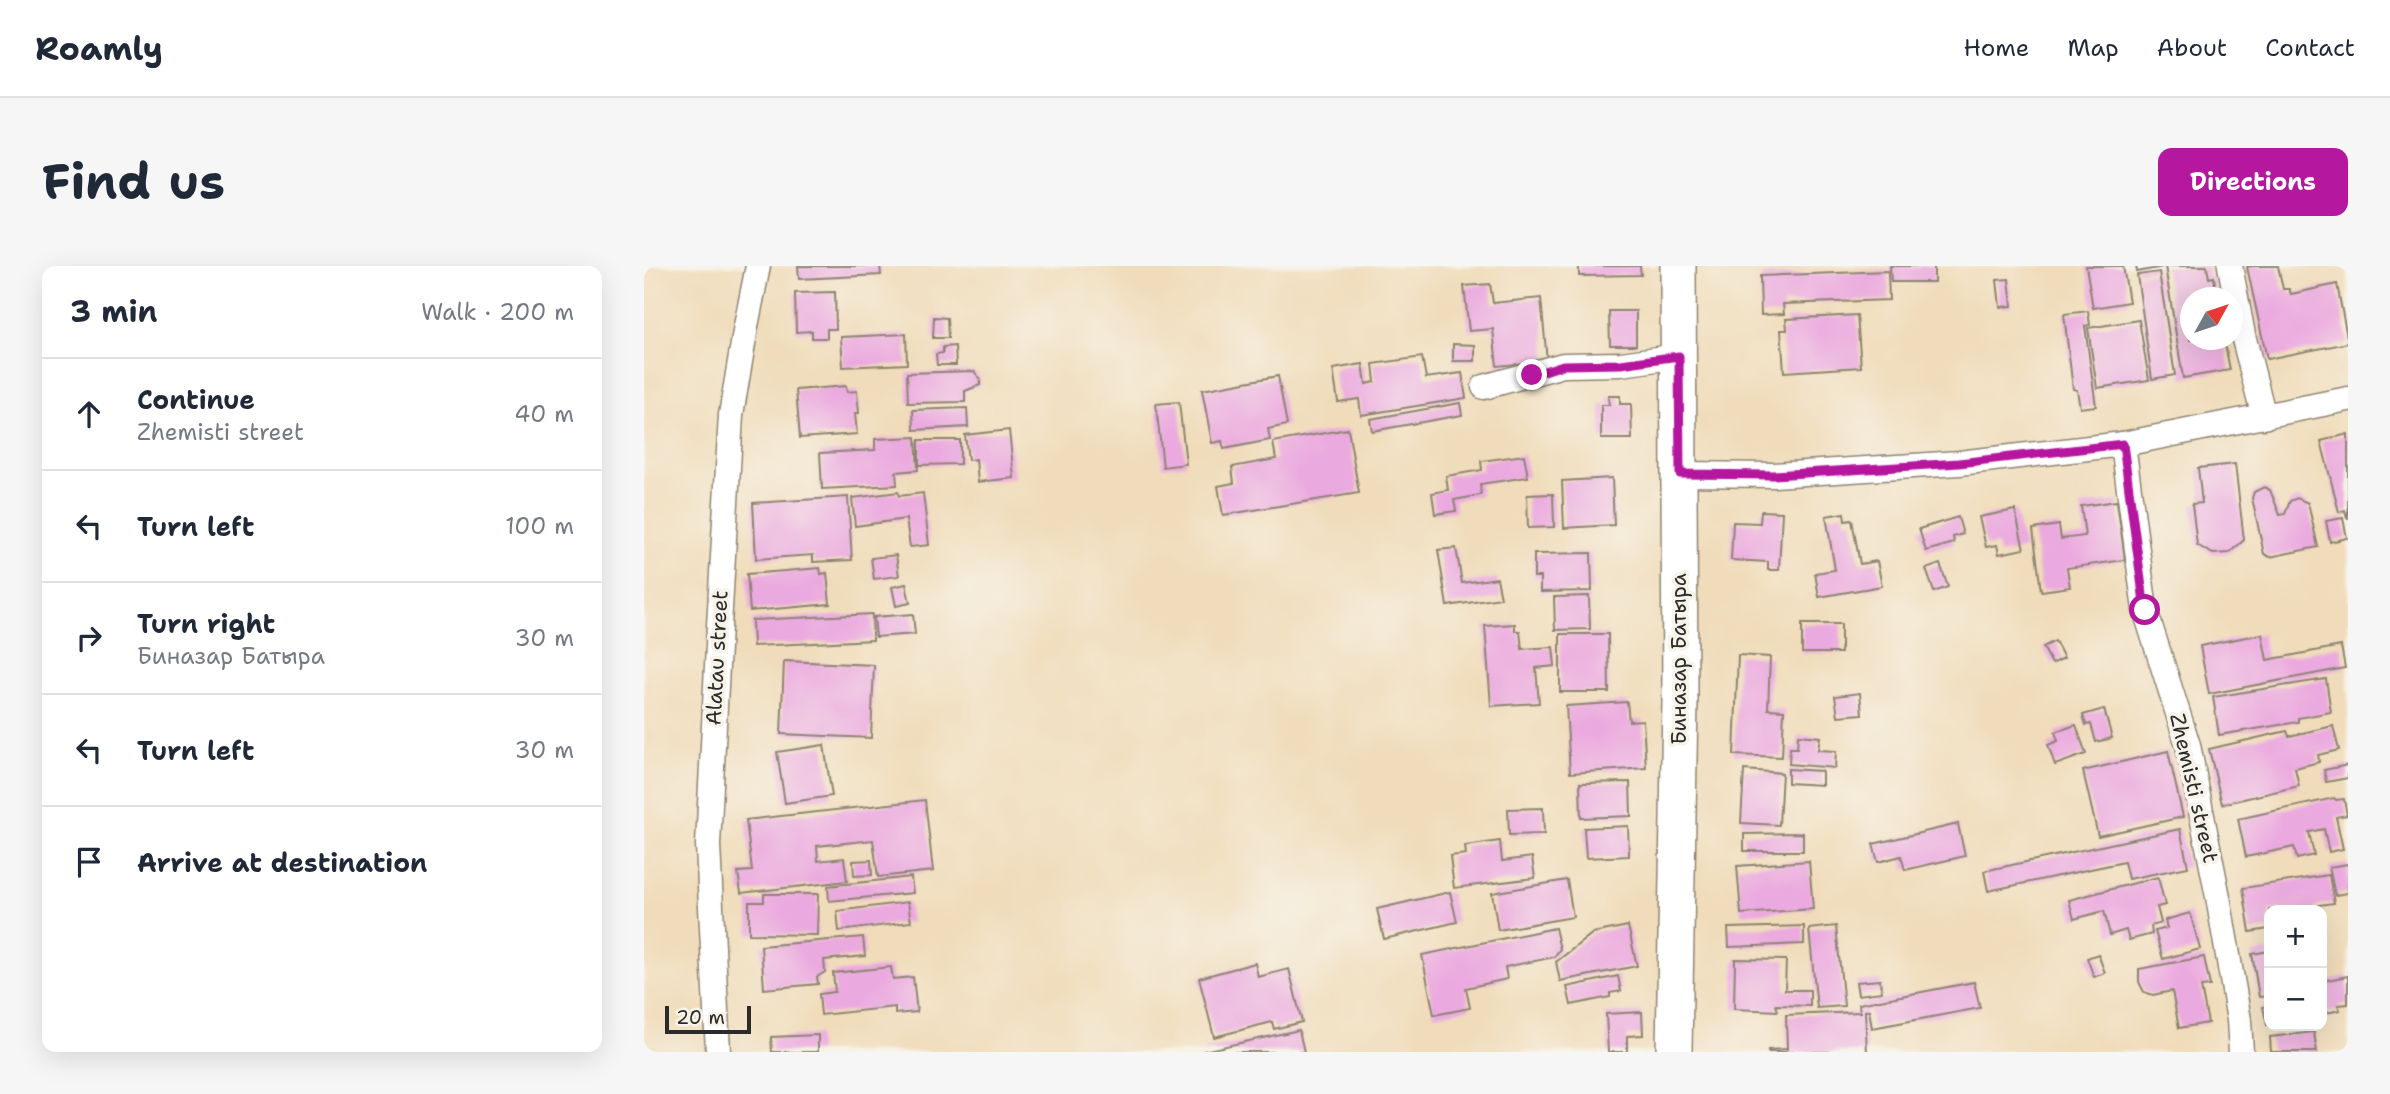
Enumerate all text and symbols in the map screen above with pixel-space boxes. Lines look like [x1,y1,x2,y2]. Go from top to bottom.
text: Roamly [35,26,163,71]
text: Home [1963,32,2029,64]
text: Map [2067,32,2119,64]
text: About [2157,32,2227,64]
text: Contact [2265,32,2355,64]
button: Directions [2158,148,2348,216]
text: Find us [42,149,225,215]
north arrow [2180,287,2243,350]
text: 3 min [70,291,157,332]
text: Walk · 200 m [421,297,574,327]
route end [1516,359,1547,390]
text: Continue [137,382,255,417]
icon: ahead [70,395,108,433]
text: 40 m [514,399,574,429]
text: Zhemisti street [137,417,304,447]
icon: left [70,507,108,545]
text: Turn left [137,509,254,544]
text: 100 m [505,511,574,541]
street label: Биназар Батыра [1665,573,1693,745]
street label: Alatau street [699,590,735,726]
route start [2129,594,2160,625]
text: Turn right [137,606,275,641]
icon: right [70,619,108,657]
text: 30 m [515,623,574,653]
text: Биназар Батыра [137,641,325,671]
street label: Zhemisti street [2163,710,2225,866]
icon: left [70,731,108,769]
text: Turn left [137,733,254,768]
text: 30 m [515,735,574,765]
icon: arrive [70,843,108,881]
text: Arrive at destination [137,845,427,880]
map controls [2264,905,2327,1031]
button: + [2264,905,2327,968]
button: − [2264,968,2327,1031]
scale bar [665,1003,751,1035]
text: 20 m [676,1005,725,1030]

